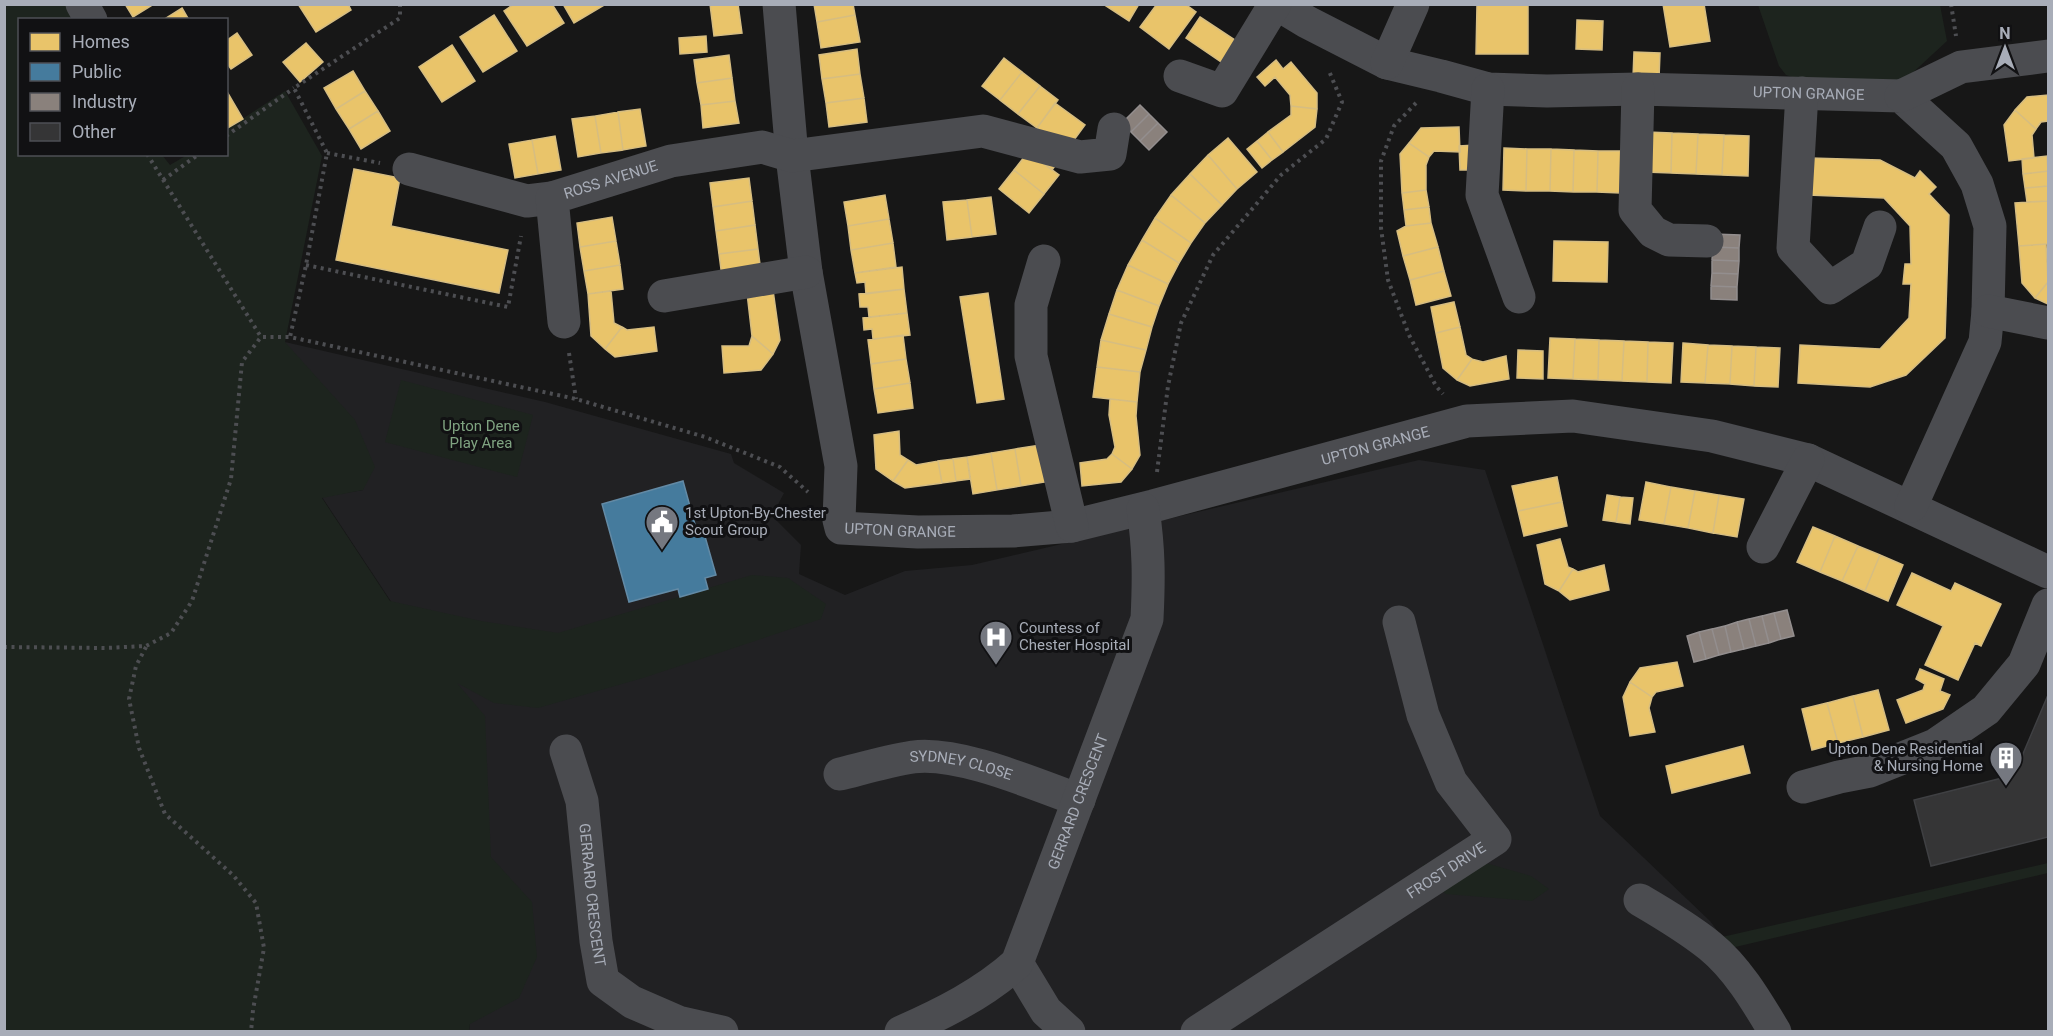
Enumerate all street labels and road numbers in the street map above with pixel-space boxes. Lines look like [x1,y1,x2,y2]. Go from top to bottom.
street label: UPTON GRANGE [1753,83,1865,104]
street label: ROSS AVENUE [562,157,660,203]
street label: UPTON GRANGE [1319,422,1432,469]
street label: UPTON GRANGE [844,519,956,541]
street label: GERRARD CRESCENT [1044,731,1112,872]
street label: SYDNEY CLOSE [909,747,1015,784]
street label: GERRARD CRESCENT [575,822,609,968]
street label: FROST DRIVE [1403,838,1490,903]

